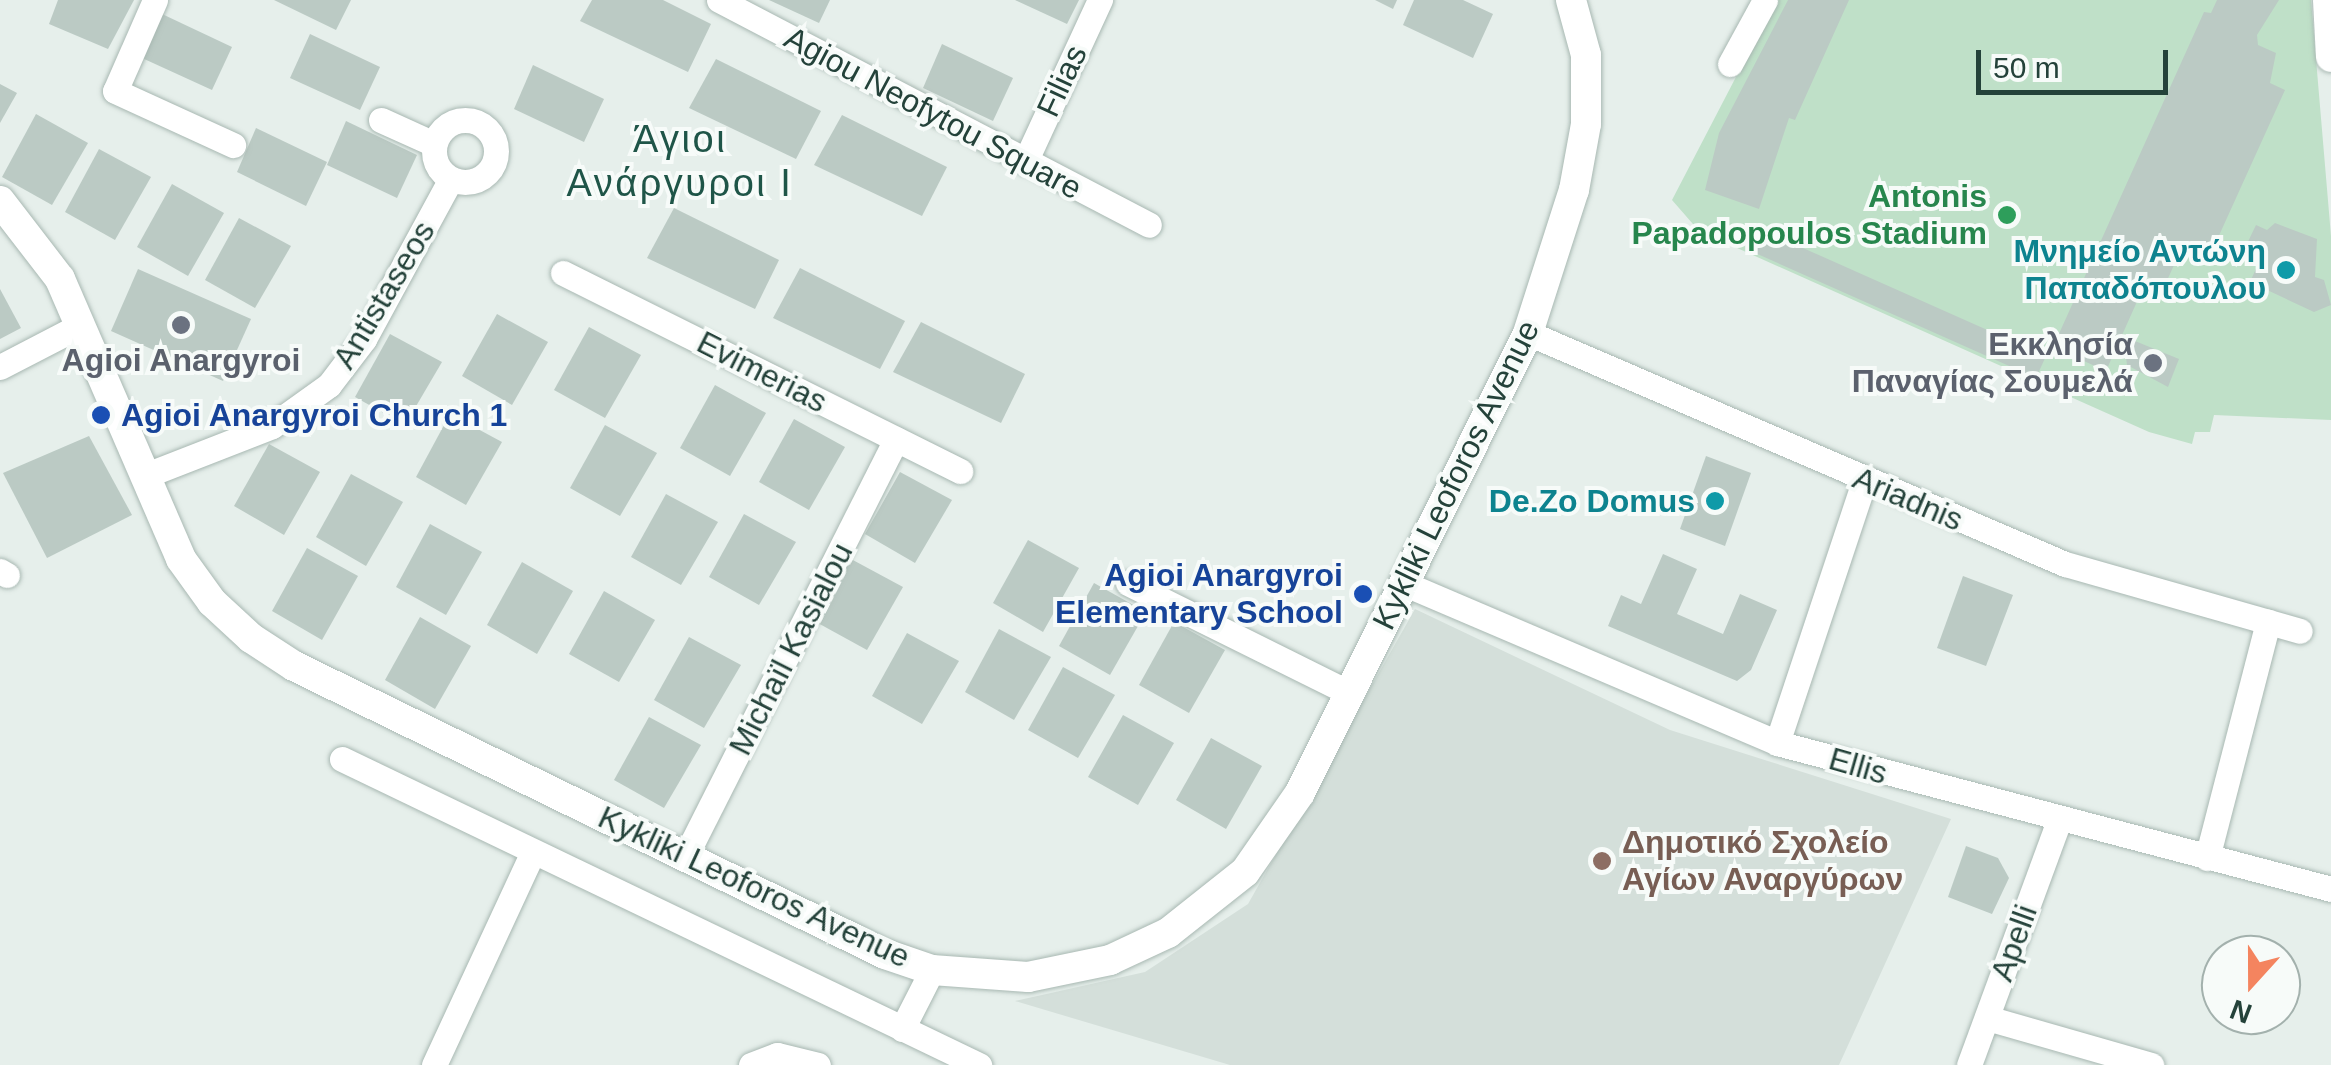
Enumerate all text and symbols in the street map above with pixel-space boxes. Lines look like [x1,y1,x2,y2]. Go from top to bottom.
street label: Agiou Neofytou Square [778,18,1088,208]
scale bar [1981,30,2174,92]
street label: Filias [1029,39,1095,123]
text: 50 m [1993,51,2060,84]
district label: Άγιοι Ανάργυροι Ι [567,117,793,206]
place label: Antonis Papadopoulos Stadium [1631,178,1987,253]
marker: Antonis Papadopoulos Stadium [1996,204,2018,226]
street label: Antistaseos [325,214,443,376]
place label: Μνημείο Αντώνη Παπαδόπουλου [2012,233,2266,308]
marker: Μνημείο Αντώνη Παπαδόπουλου [2275,259,2297,281]
street label: Kykliki Leoforos Avenue [1364,313,1548,637]
marker: Agioi Anargyroi [170,314,192,336]
street label: Evimerias [691,323,833,421]
place label: Εκκλησία Παναγίας Σουμελά [1852,326,2133,401]
place label: Agioi Anargyroi [61,341,301,379]
marker: Εκκλησία Παναγίας Σουμελά [2142,352,2164,374]
place label: Agioi Anargyroi Church 1 [121,396,509,434]
marker: Agioi Anargyroi Church 1 [90,404,112,426]
street label: Ariadnis [1847,459,1969,539]
place label: De.Zo Domus [1489,482,1695,520]
marker: De.Zo Domus [1704,490,1726,512]
street label: Michaïl Kasialou [721,536,861,762]
place label: Agioi Anargyroi Elementary School [1055,557,1343,632]
marker: Agioi Anargyroi Elementary School [1352,583,1374,605]
street label: Ellis [1825,739,1891,793]
street label: Kykliki Leoforos Avenue [591,798,917,976]
place label: Δημοτικό Σχολείο Αγίων Αναργύρων [1622,824,1905,899]
marker: Δημοτικό Σχολείο Αγίων Αναργύρων [1591,850,1613,872]
street label: Apelli [1983,900,2045,986]
north arrow [2201,935,2301,1035]
text: N [2226,994,2256,1030]

